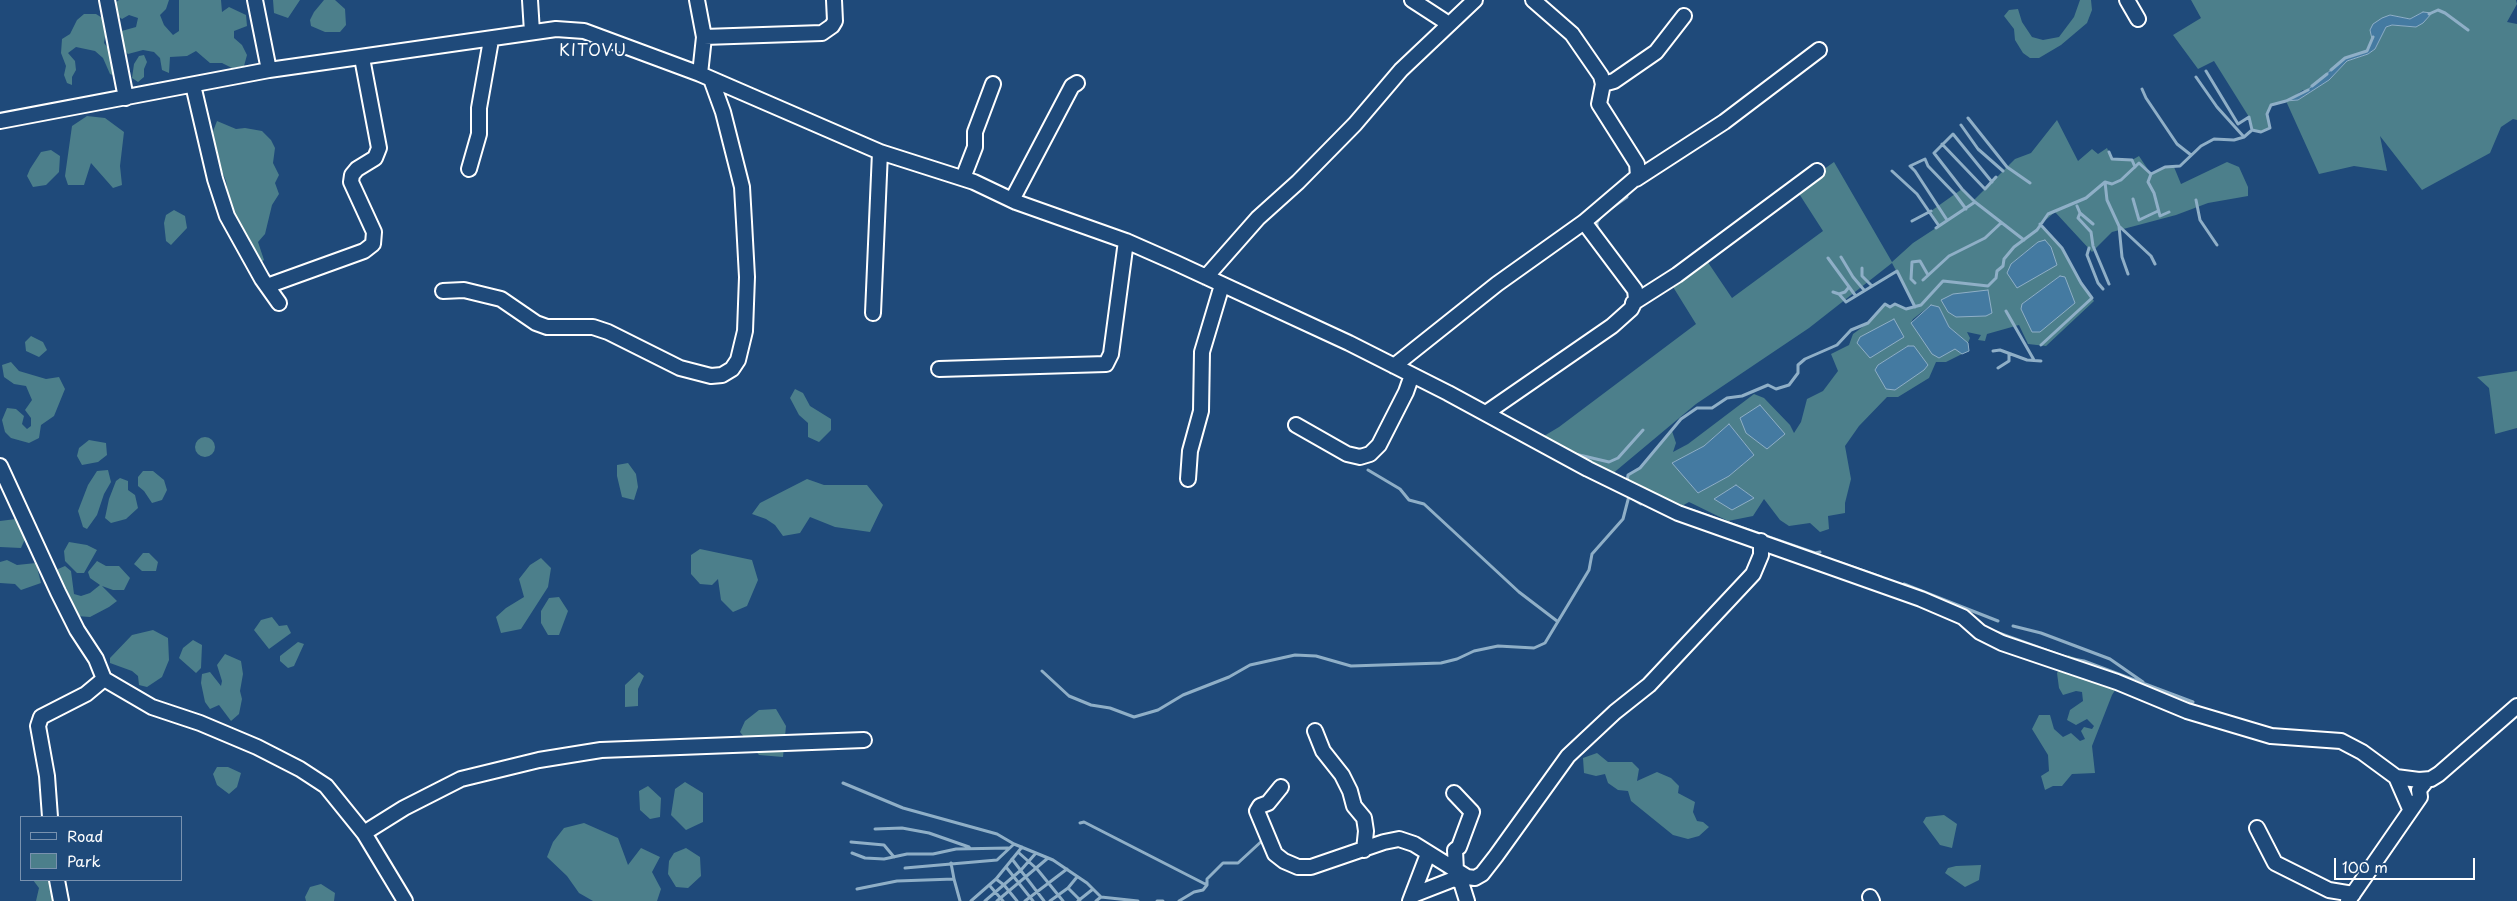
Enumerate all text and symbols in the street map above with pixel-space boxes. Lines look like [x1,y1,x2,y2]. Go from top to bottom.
district label: KITOVU [559,42,627,62]
legend [20,816,182,881]
text: Road [67,824,103,847]
scale bar [2337,848,2478,880]
text: Park [67,849,101,872]
text: 100 m [2342,855,2388,878]

